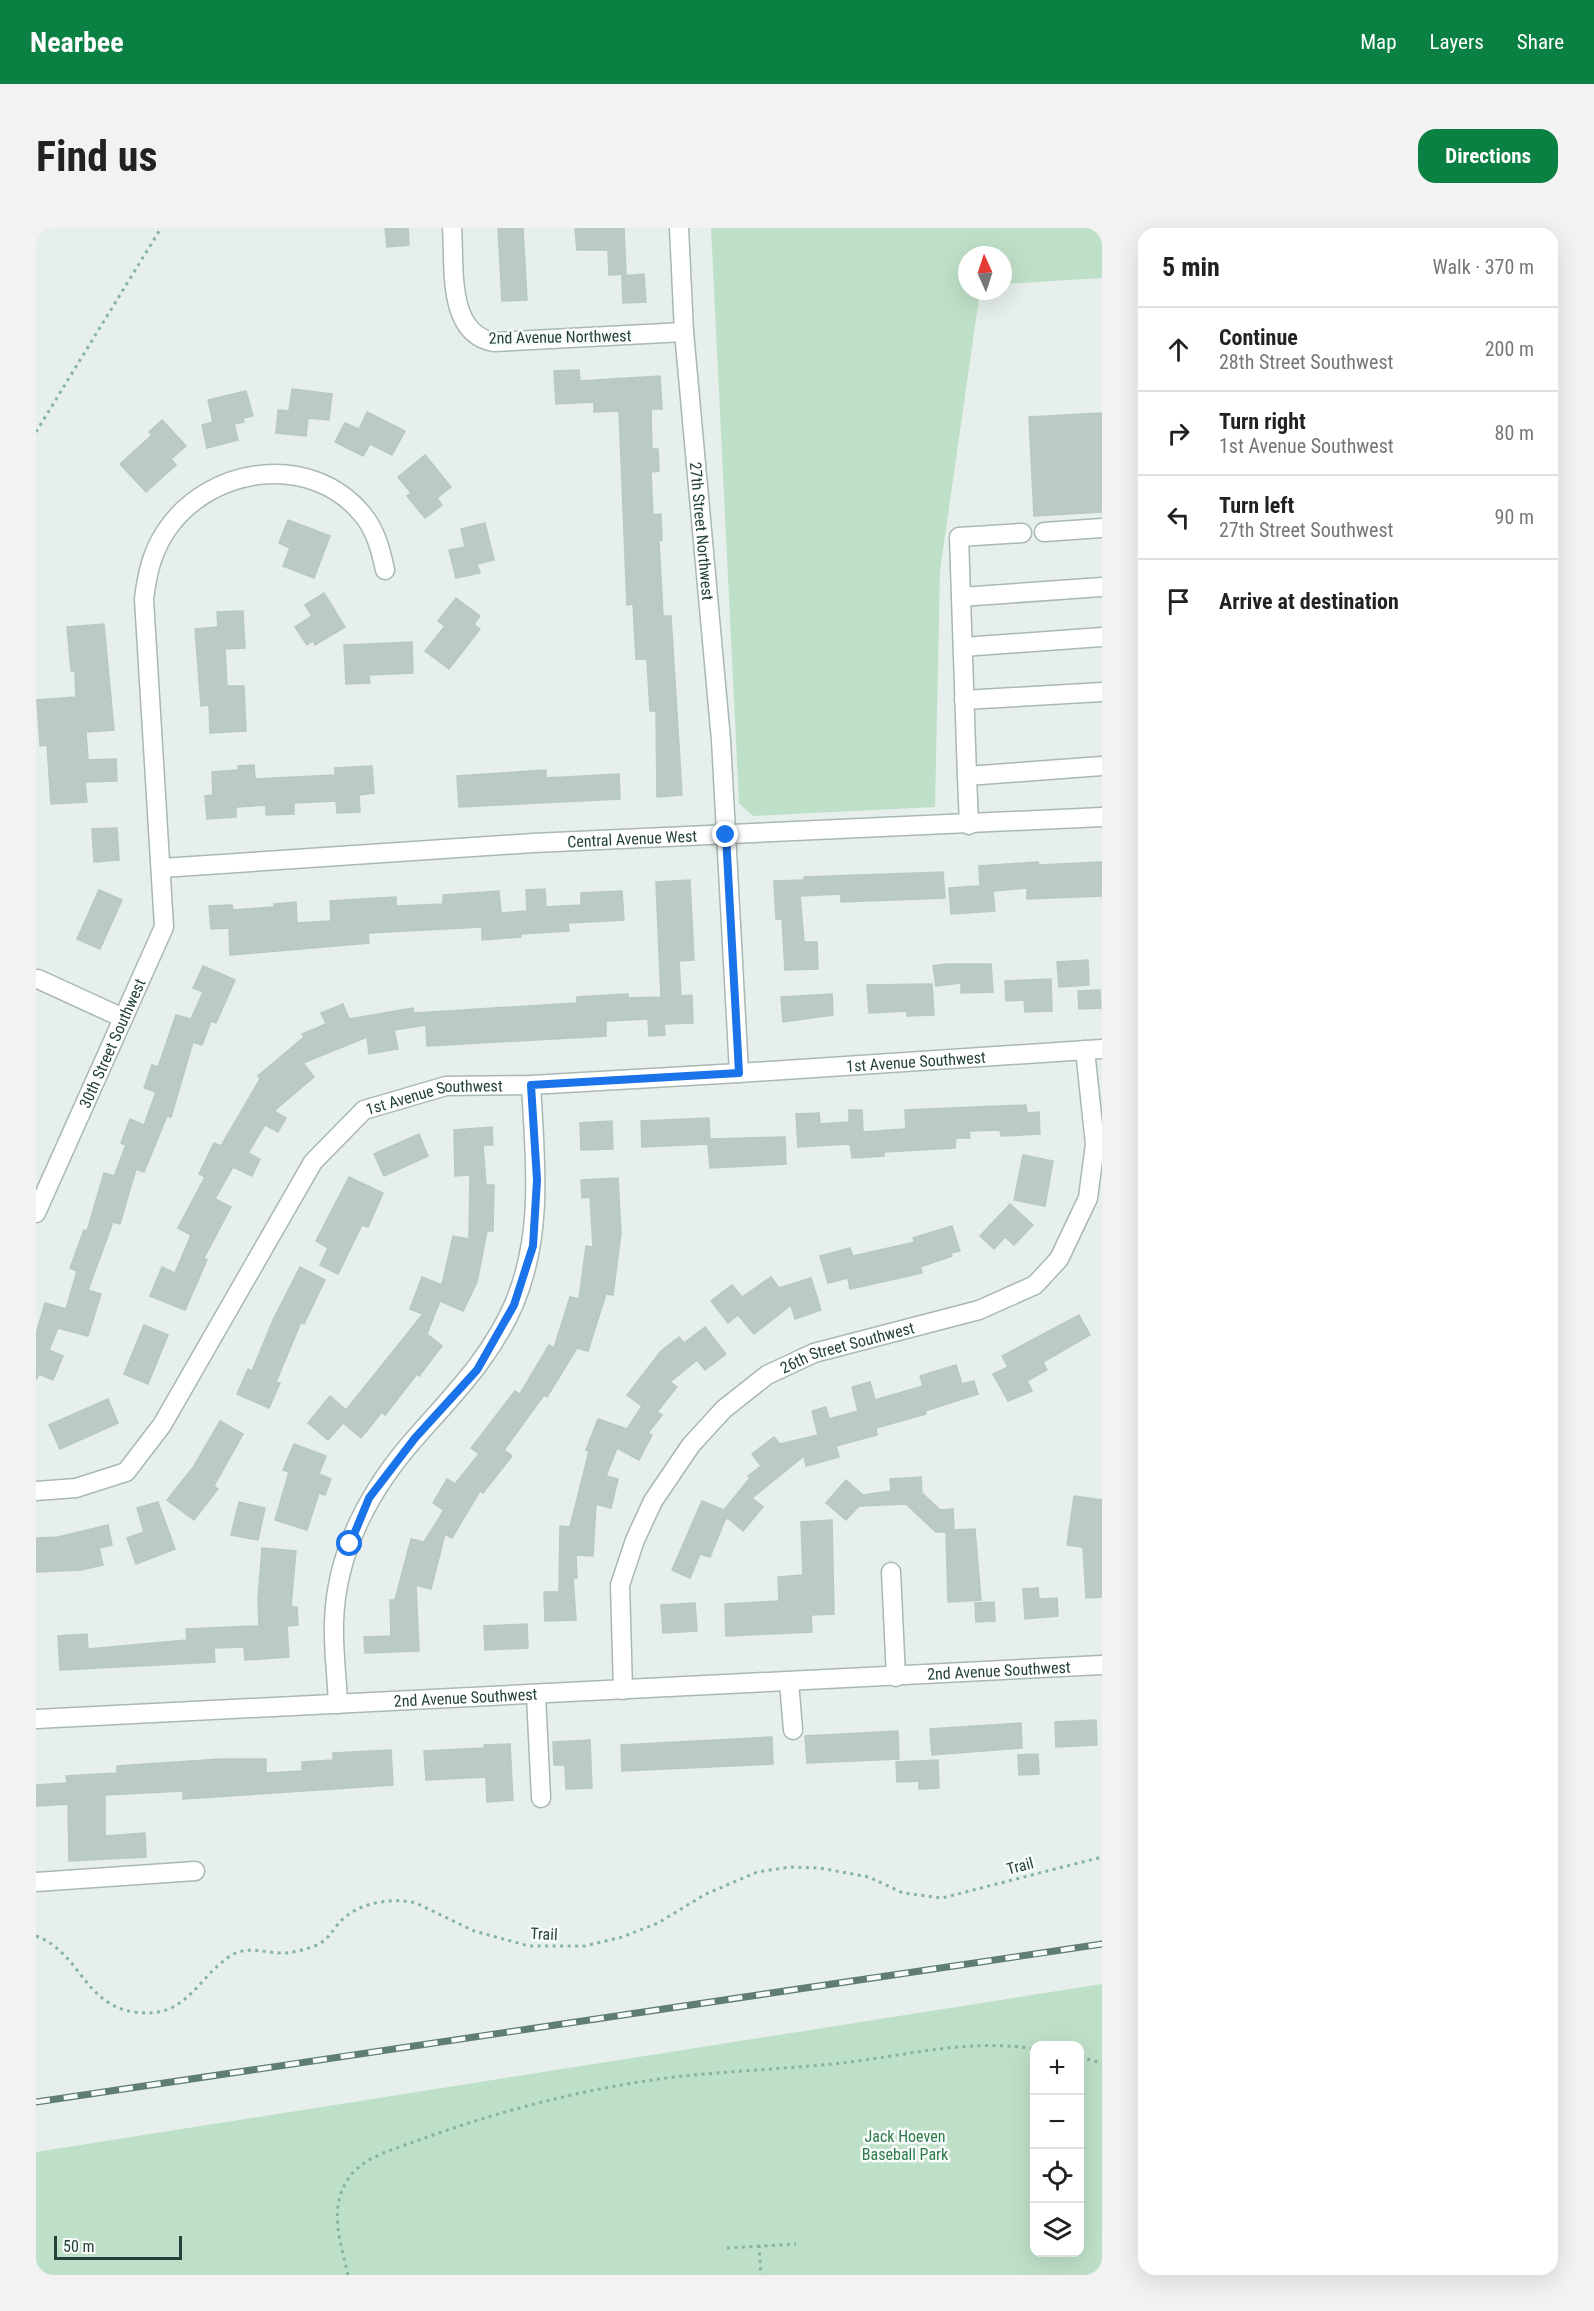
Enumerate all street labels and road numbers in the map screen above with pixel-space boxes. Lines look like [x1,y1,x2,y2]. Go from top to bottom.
street label: 2nd Avenue Northwest [489,326,632,348]
street label: 27th Street Northwest [686,461,718,601]
street label: Central Avenue West [567,826,698,851]
street label: 30th Street Southwest [75,975,149,1111]
street label: 1st Avenue Southwest [846,1047,987,1075]
street label: 1st Avenue Southwest [363,1076,503,1119]
street label: 26th Street Southwest [777,1318,916,1377]
street label: 2nd Avenue Southwest [927,1657,1071,1683]
street label: 2nd Avenue Southwest [393,1684,538,1710]
street label: Trail [1004,1853,1036,1879]
street label: Trail [530,1924,558,1944]

